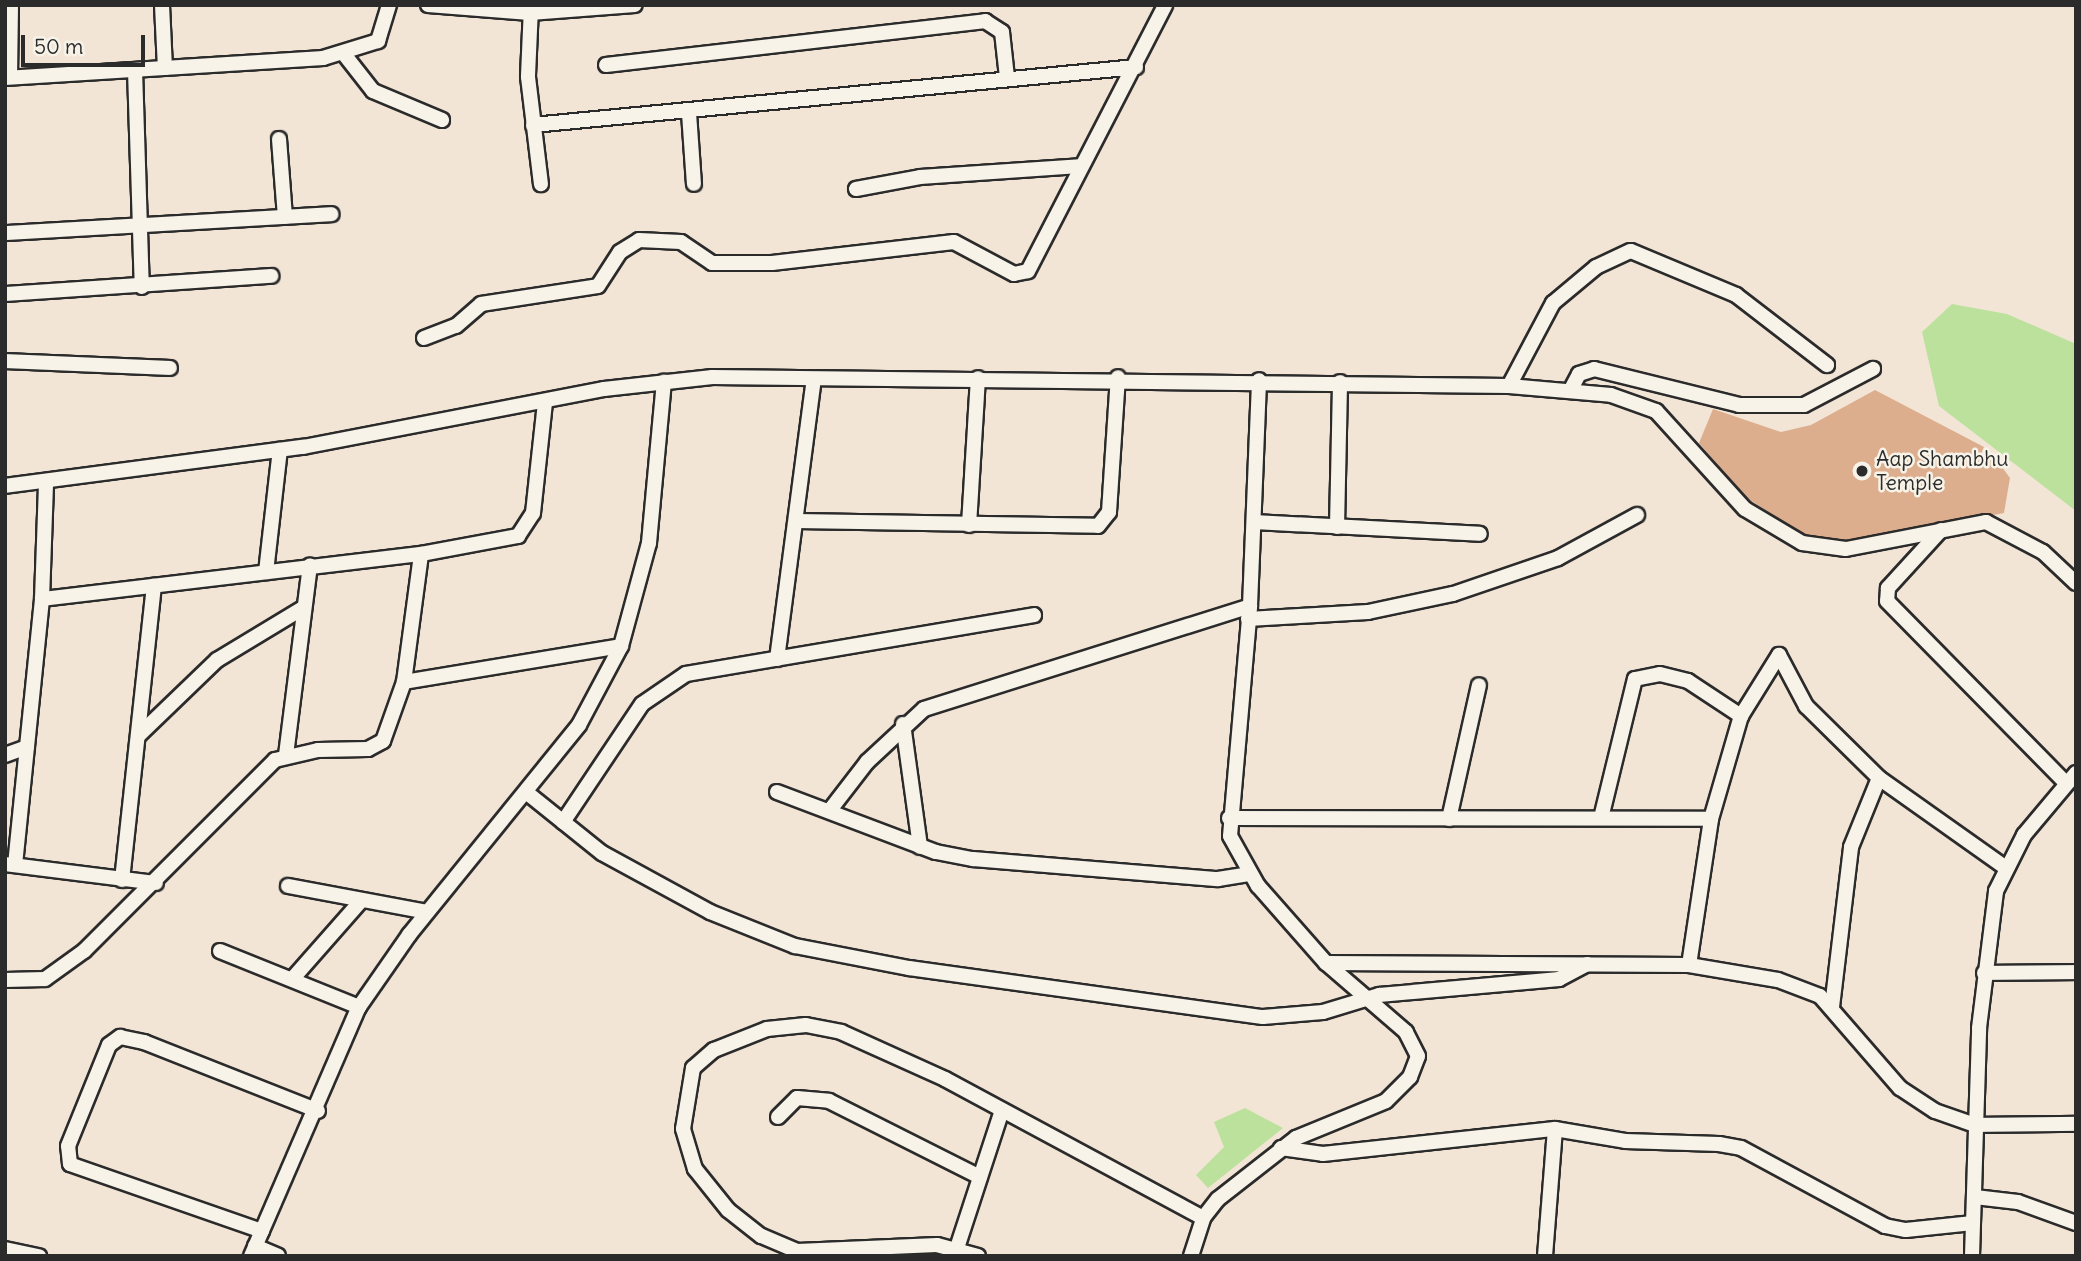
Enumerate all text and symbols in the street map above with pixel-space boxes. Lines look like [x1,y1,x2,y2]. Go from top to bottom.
scale bar [24,21,149,65]
text: 50 m [34,33,83,60]
place label: Aap Shambhu Temple [1876,446,2009,496]
marker: Aap Shambhu Temple [1854,463,1870,479]

